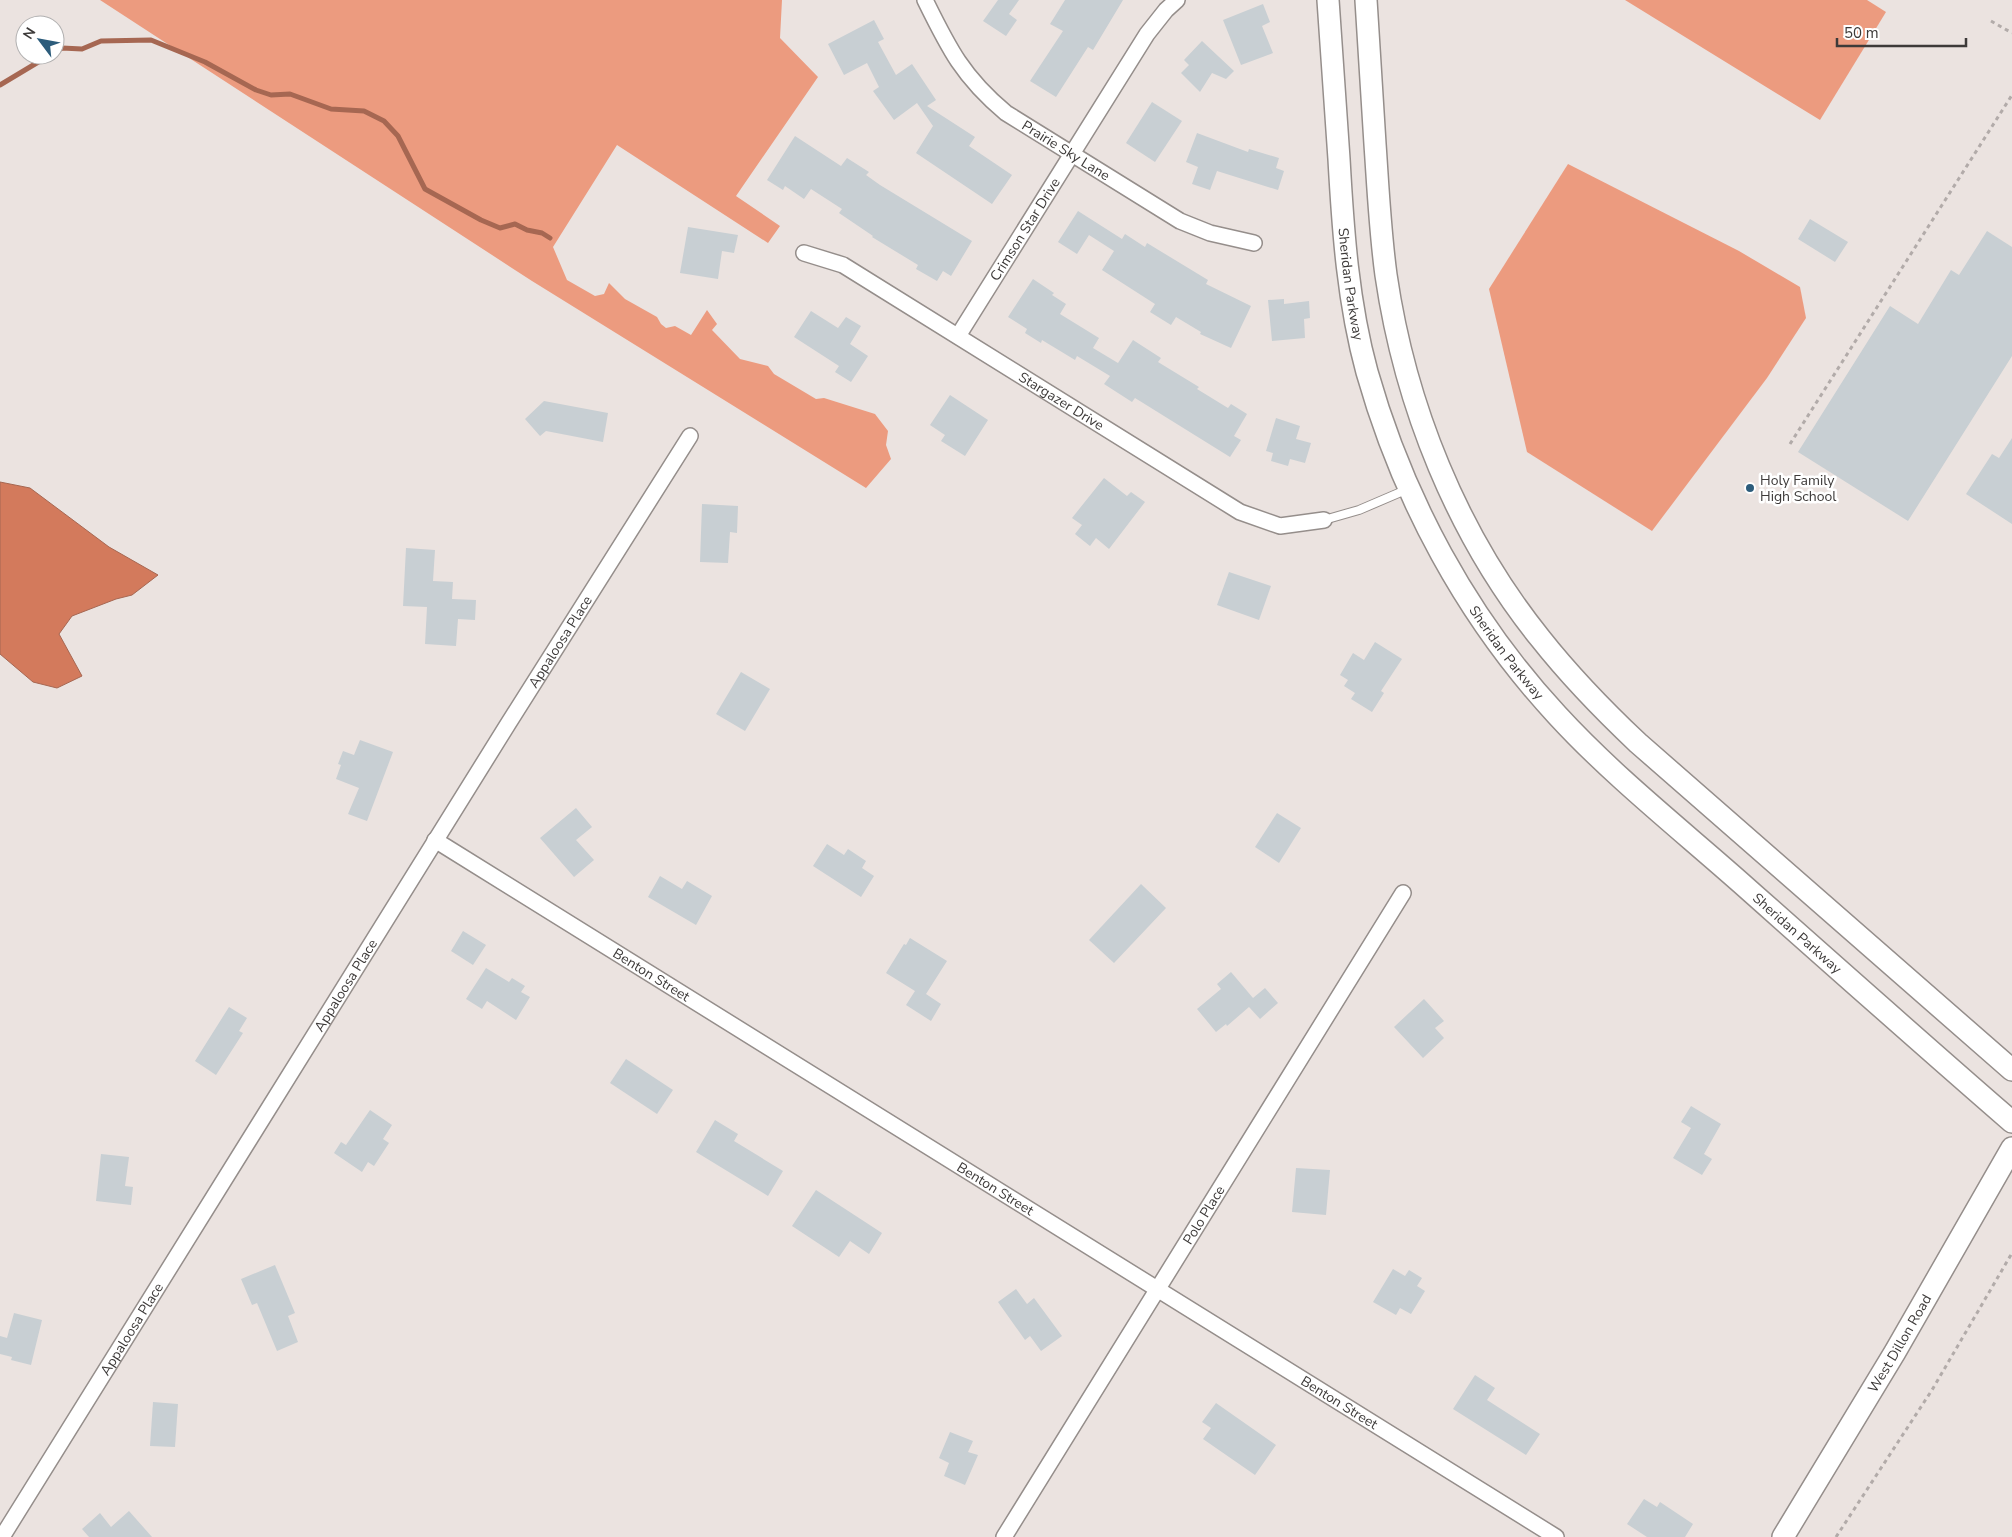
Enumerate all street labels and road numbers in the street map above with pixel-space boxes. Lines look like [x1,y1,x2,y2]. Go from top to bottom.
street label: Prairie Sky Lane [1018,116,1114,185]
street label: Crimson Star Drive [985,174,1064,284]
street label: Sheridan Parkway [1334,227,1369,343]
street label: Stargazer Drive [1015,367,1108,435]
street label: Appaloosa Place [524,592,596,691]
street label: Sheridan Parkway [1465,602,1549,704]
street label: Sheridan Parkway [1749,888,1847,978]
street label: Appaloosa Place [309,935,381,1035]
street label: Benton Street [609,944,694,1006]
street label: Benton Street [953,1157,1038,1220]
street label: Polo Place [1178,1182,1229,1248]
street label: Appaloosa Place [95,1279,167,1379]
street label: West Dillon Road [1863,1291,1936,1396]
street label: Benton Street [1297,1371,1382,1434]

